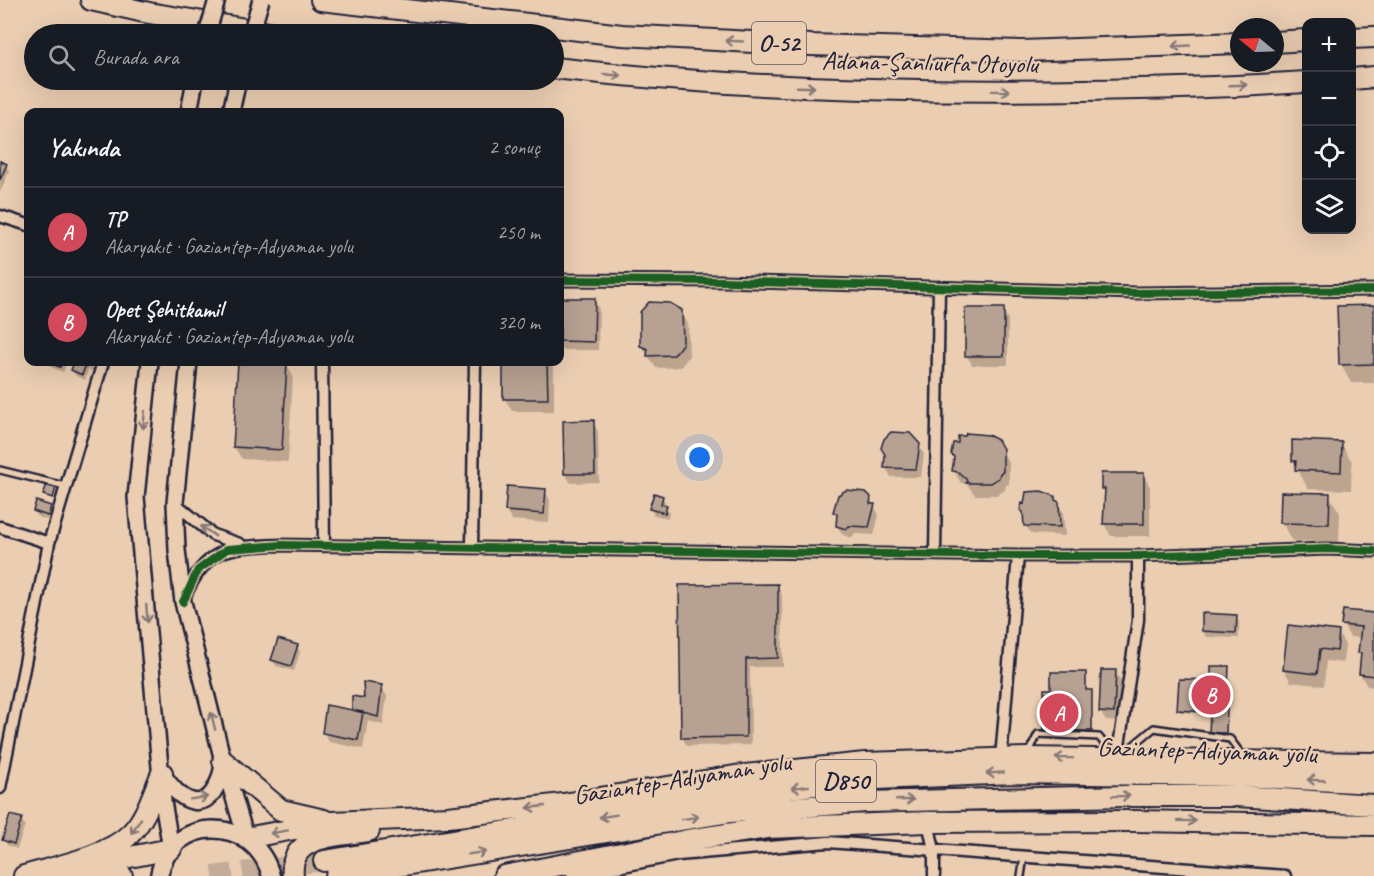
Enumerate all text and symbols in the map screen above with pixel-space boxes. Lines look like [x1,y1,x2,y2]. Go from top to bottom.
north arrow [1230,18,1284,72]
map controls [1302,18,1356,234]
button: + [1302,18,1356,72]
road number: O-52 [752,22,806,64]
search box [24,24,564,90]
one-way arrow [724,35,744,46]
one-way arrow [1171,40,1191,52]
icon: search [45,41,78,74]
text: Burada ara [93,43,179,71]
street label: Adana-Şanlıurfa Otoyolu [822,44,1041,81]
one-way arrow [601,70,621,81]
button: − [1302,72,1356,126]
one-way arrow [1228,80,1248,91]
one-way arrow [796,81,816,92]
one-way arrow [991,85,1011,97]
button: locate [1302,126,1356,180]
text: Yakında [48,131,119,164]
text: 2 sonuç [489,135,540,160]
button: layers [1302,180,1356,234]
text: TP [105,206,125,234]
text: A [62,220,73,245]
text: 250 m [497,220,540,245]
text: Akaryakıt · Gaziantep-Adıyaman yolu [105,234,353,259]
text: Opet Şehitkamil [105,296,223,324]
text: B [62,310,73,335]
text: 320 m [497,310,540,335]
text: Akaryakıt · Gaziantep-Adıyaman yolu [105,324,353,349]
one-way arrow [138,409,149,429]
your location [685,443,714,472]
one-way arrow [201,525,217,537]
one-way arrow [142,603,153,623]
pin: B [1192,672,1230,718]
pin: A [1040,690,1078,736]
one-way arrow [207,712,218,731]
street label: Gaziantep-Adıyaman yolu [1097,730,1319,771]
street label: Gaziantep-Adıyaman yolu [571,745,794,812]
one-way arrow [1054,753,1074,764]
road number: D850 [816,760,876,802]
one-way arrow [985,768,1005,779]
one-way arrow [1306,775,1326,786]
one-way arrow [791,781,811,792]
one-way arrow [1110,790,1130,802]
one-way arrow [189,793,208,804]
one-way arrow [894,795,914,806]
one-way arrow [526,802,546,813]
one-way arrow [598,811,618,822]
one-way arrow [679,813,699,824]
one-way arrow [1177,815,1197,827]
one-way arrow [130,817,142,833]
one-way arrow [270,827,290,838]
one-way arrow [466,847,486,858]

